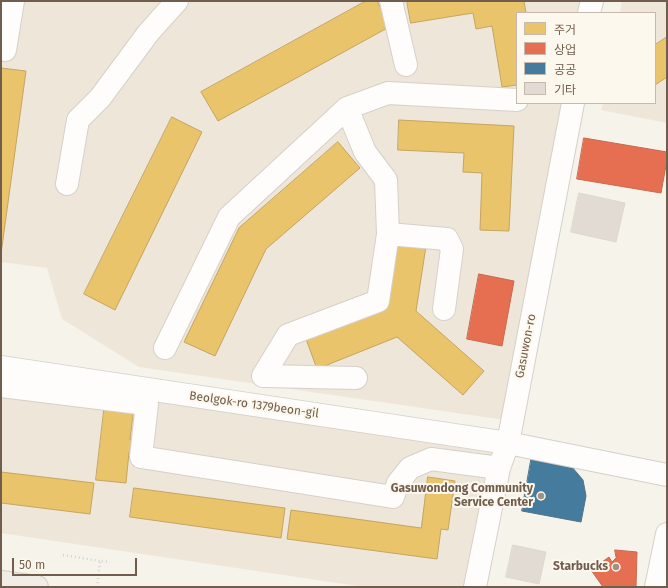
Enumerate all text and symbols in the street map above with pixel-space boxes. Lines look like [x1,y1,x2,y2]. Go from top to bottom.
legend [516,12,656,104]
text: 주거 [554,23,576,37]
text: 상업 [554,43,576,57]
text: 공공 [554,63,576,77]
text: 기타 [554,83,576,97]
street label: Gasuwon-ro [513,313,539,379]
street label: Beolgok-ro 1379beon-gil [188,389,320,421]
place label: Gasuwondong Community Service Center [391,482,533,510]
marker: Gasuwondong Community Service Center [536,491,546,501]
scale bar [14,550,139,576]
text: 50 m [19,558,45,572]
place label: Starbucks [553,560,608,574]
marker: Starbucks [611,562,621,572]

